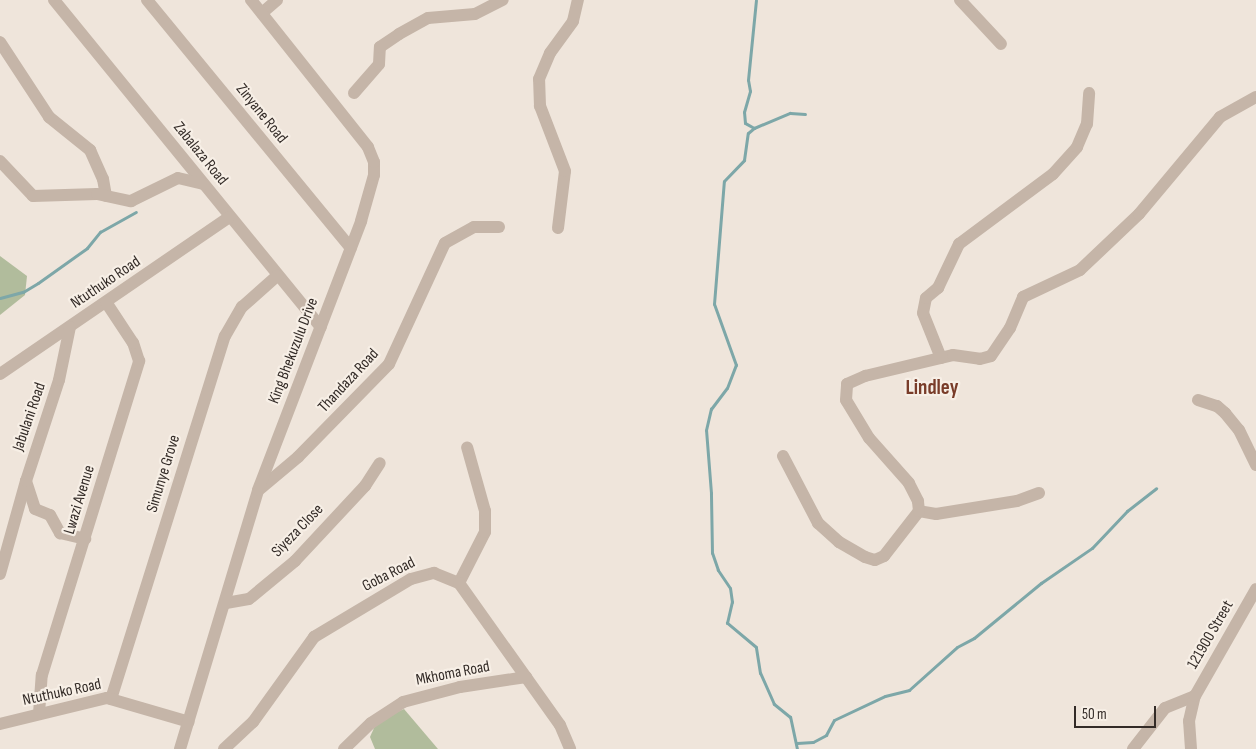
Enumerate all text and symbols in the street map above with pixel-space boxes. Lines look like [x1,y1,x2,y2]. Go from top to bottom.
street label: Zinyane Road [231,80,291,148]
street label: Zabalaza Road [169,119,231,189]
street label: Ntuthuko Road [68,253,144,313]
street label: King Bhekuzulu Drive [265,295,323,407]
street label: Thandaza Road [315,345,383,417]
district label: Lindley [906,375,958,401]
street label: Jabulani Road [9,380,51,454]
street label: Simunye Grove [143,433,185,515]
street label: Lwazi Avenue [60,463,100,537]
street label: Siyeza Close [268,500,328,562]
street label: Goba Road [359,554,419,596]
street label: 121900 Street [1184,597,1238,673]
street label: Mkhoma Road [414,657,492,691]
street label: Ntuthuko Road [21,675,103,711]
scale bar [1076,696,1158,728]
text: 50 m [1082,705,1107,724]

